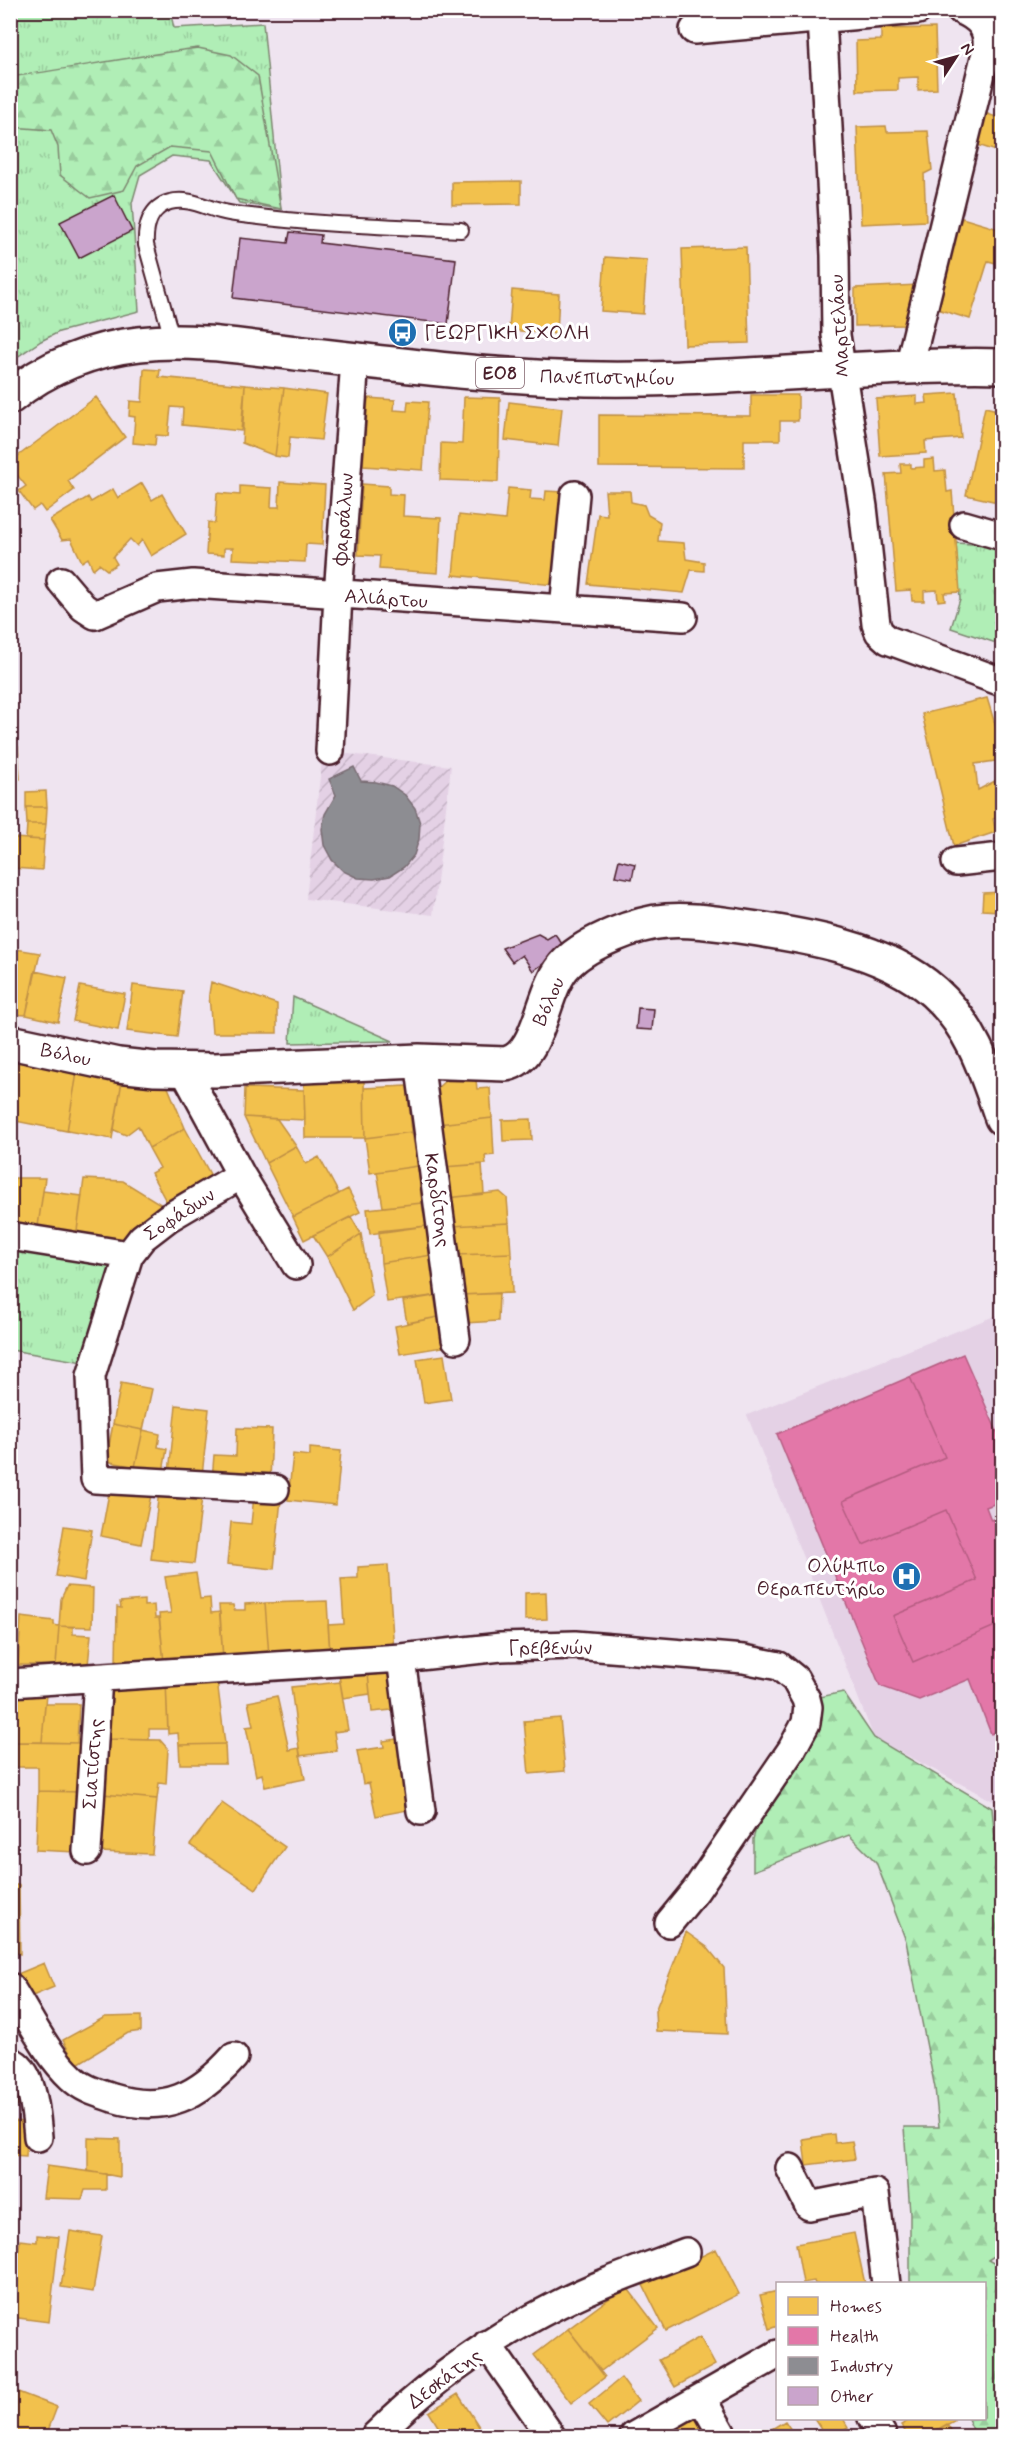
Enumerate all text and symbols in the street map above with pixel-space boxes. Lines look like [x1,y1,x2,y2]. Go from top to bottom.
north arrow [926,27,986,87]
text: N [955,39,979,60]
street label: Μαρτελάου [823,273,858,378]
bus stop icon: ΓΕΩΡΓΙΚΗ ΣΧΟΛΗ [387,316,419,348]
place label: ΓΕΩΡΓΙΚΗ ΣΧΟΛΗ [424,320,590,347]
road number: ΕΟ8 [476,358,524,388]
street label: Πανεπιστημίου [540,364,674,393]
street label: Φαρσάλων [328,472,361,567]
street label: Αλιάρτου [343,583,428,616]
street label: Βόλου [527,973,572,1030]
street label: Βόλου [38,1037,93,1074]
street label: Καρδίτσης [417,1151,457,1249]
street label: Σοφάδων [139,1182,221,1248]
place label: Ολύμπιο Θεραπευτήριο [756,1553,885,1603]
hospital icon: Ολύμπιο Θεραπευτήριο [890,1561,922,1593]
street label: Γρεβενών [508,1635,592,1662]
street label: Σιατίστης [77,1718,110,1810]
legend [776,2282,986,2420]
text: Homes [830,2295,882,2319]
text: Health [830,2325,879,2349]
street label: Δεσκάτης [402,2342,488,2416]
text: Industry [830,2355,893,2379]
text: Other [830,2385,874,2409]

